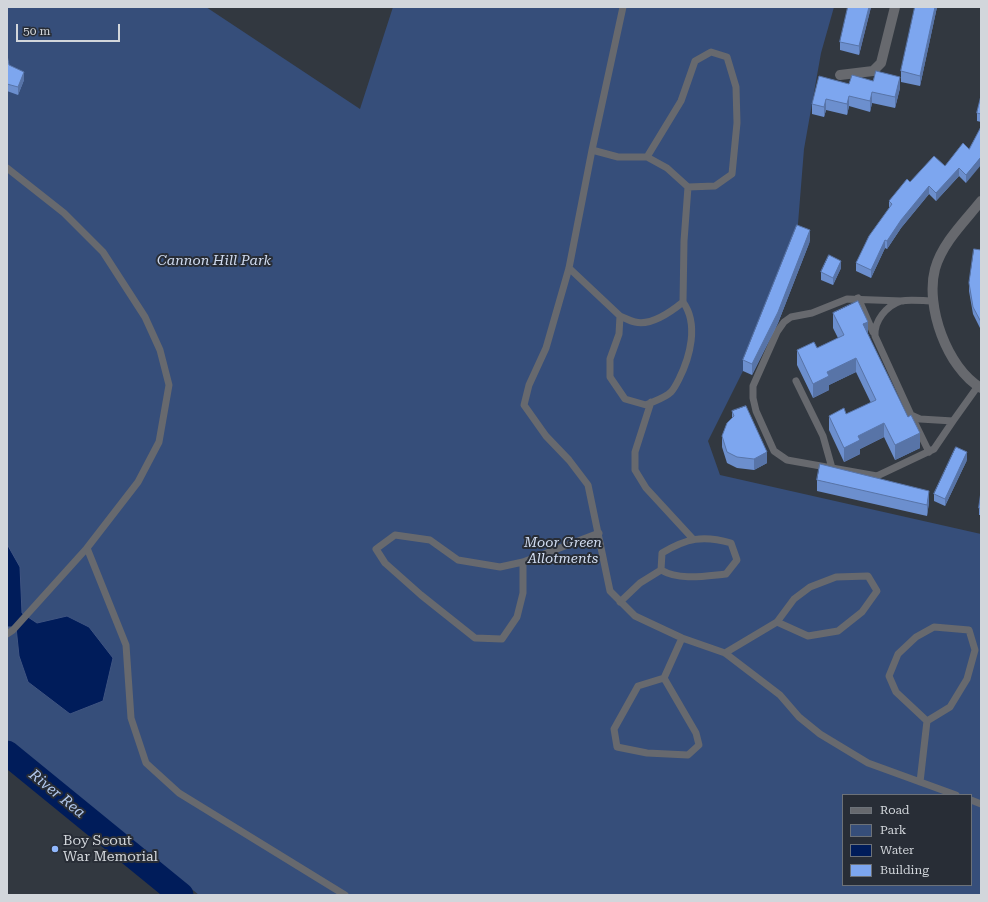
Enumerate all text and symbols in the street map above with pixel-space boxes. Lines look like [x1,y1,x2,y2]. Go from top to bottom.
scale bar [18,16,122,42]
text: 50 m [23,24,50,38]
park label: Cannon Hill Park [157,253,271,269]
park label: Moor Green Allotments [524,535,602,568]
water label: River Rea [25,766,89,822]
legend [842,794,972,886]
text: Road [880,803,909,817]
text: Park [880,823,906,837]
place label: Boy Scout War Memorial [63,833,158,866]
text: Water [880,843,914,857]
marker: Boy Scout War Memorial [50,844,60,854]
text: Building [880,863,929,877]

